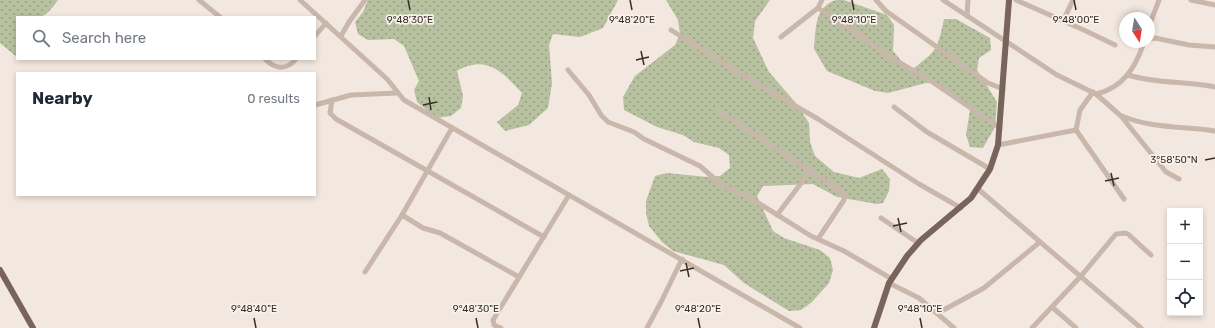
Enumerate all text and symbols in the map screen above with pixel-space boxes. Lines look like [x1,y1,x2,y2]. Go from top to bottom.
north arrow [1119,12,1155,48]
text: 9°48'30"E [387,14,433,26]
text: 9°48'20"E [609,14,655,26]
text: 9°48'10"E [832,14,876,26]
text: 9°48'00"E [1053,14,1099,26]
search box [16,16,316,60]
icon: search [30,27,52,49]
text: Search here [62,29,146,47]
text: Nearby [32,88,93,108]
text: 0 results [247,91,300,106]
text: 3°58'50"N [1150,154,1198,166]
map controls [1167,208,1203,316]
button: + [1167,208,1203,244]
button: − [1167,244,1203,280]
button: locate [1167,280,1203,316]
text: 9°48'40"E [231,303,277,315]
text: 9°48'30"E [453,303,499,315]
text: 9°48'20"E [675,303,721,315]
text: 9°48'10"E [898,303,942,315]

